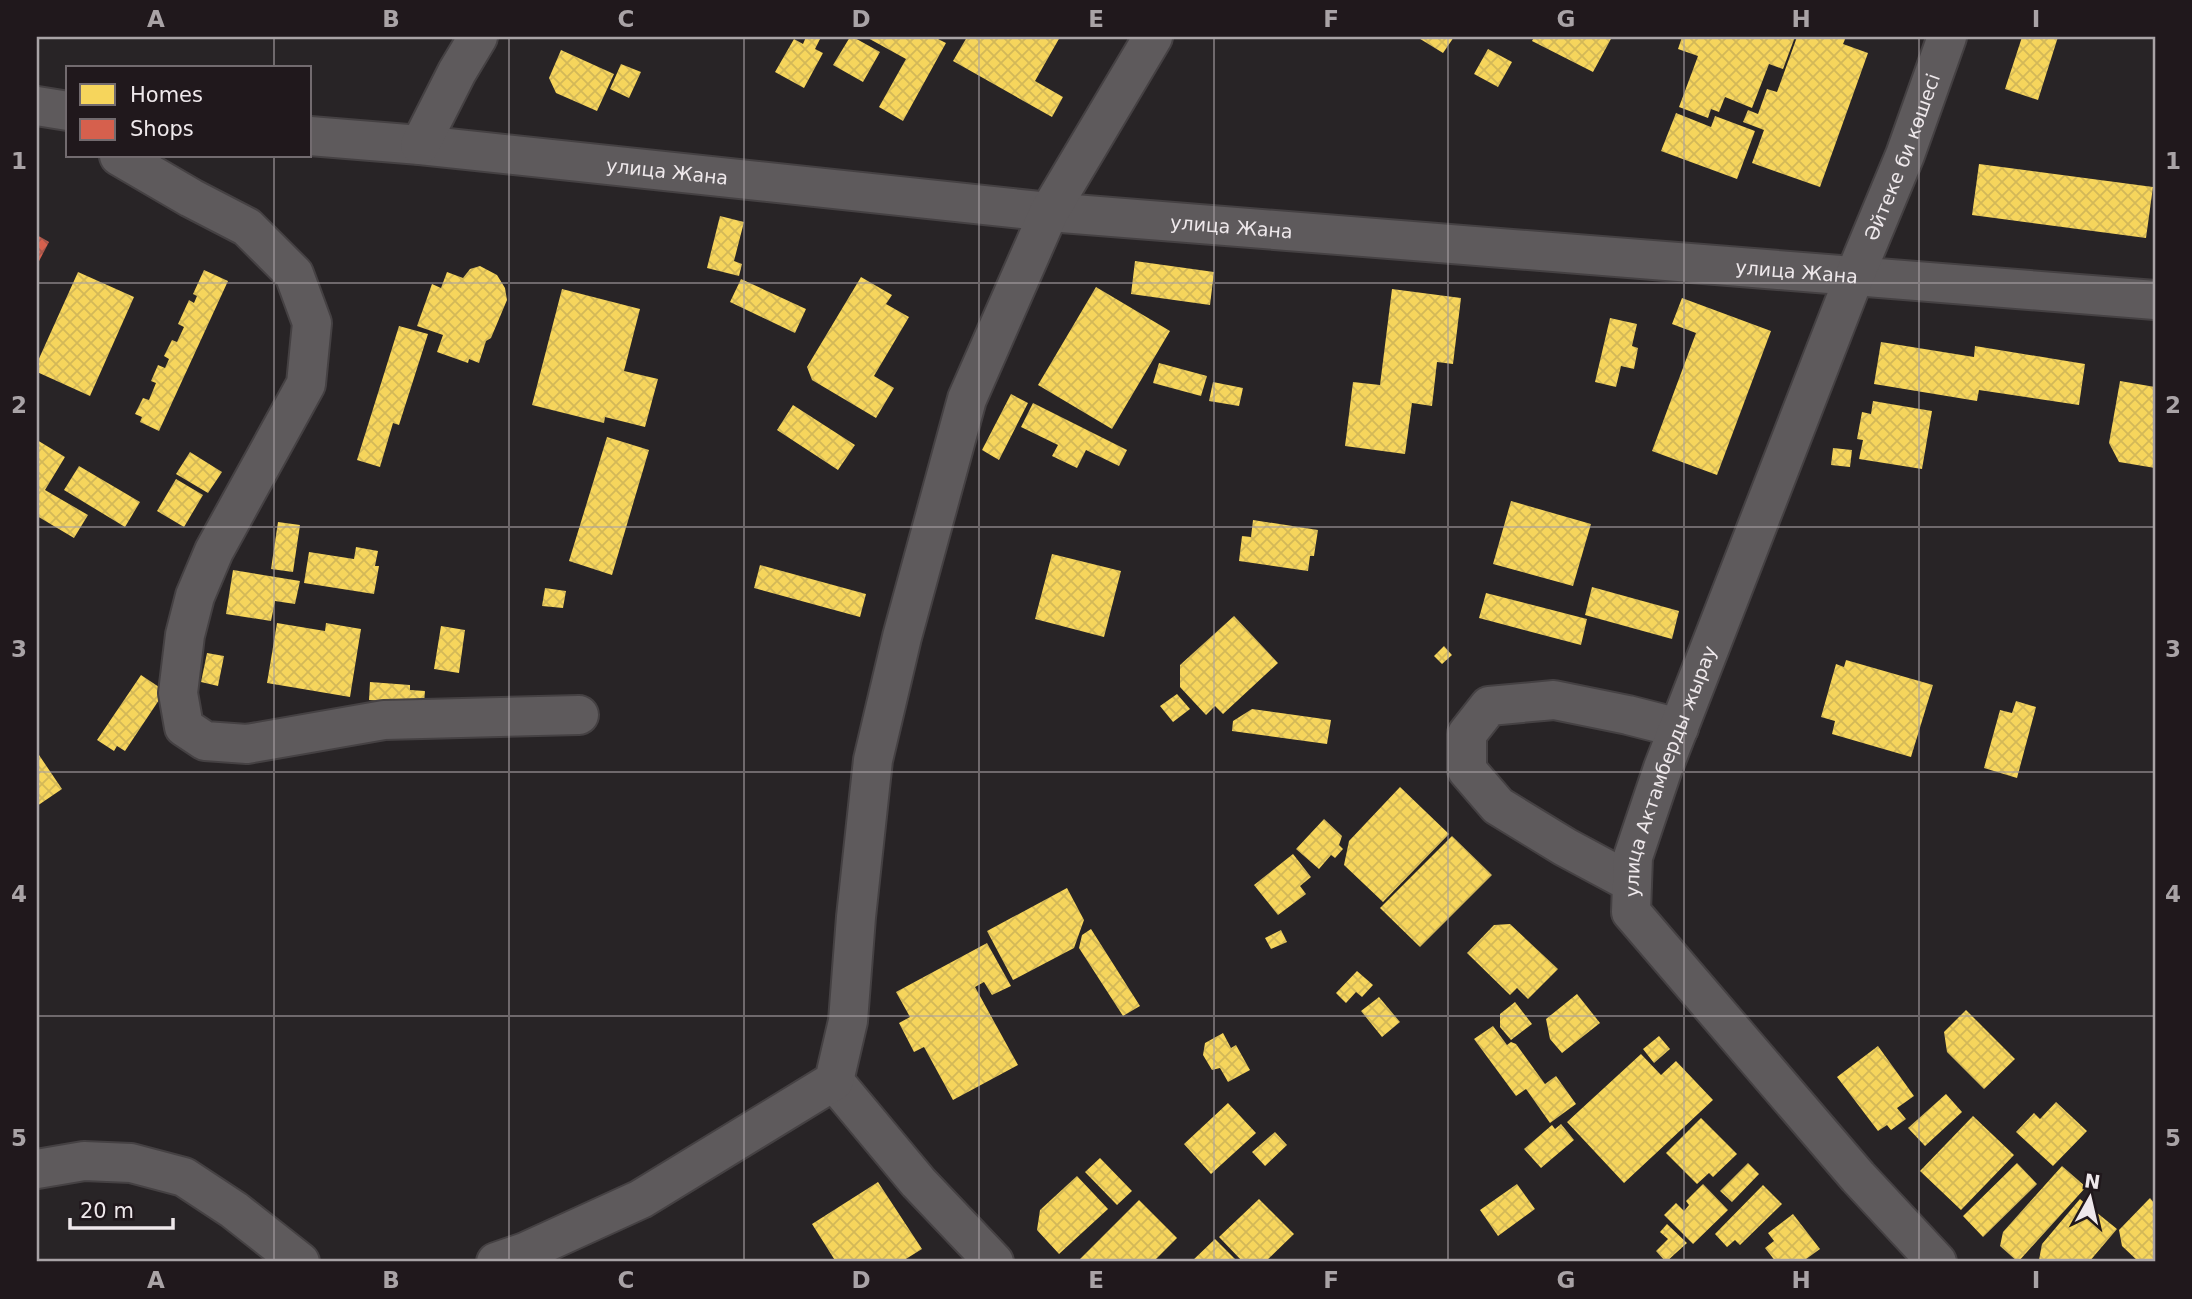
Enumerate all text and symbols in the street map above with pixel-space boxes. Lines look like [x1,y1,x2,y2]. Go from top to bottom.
text: A [147,6,165,32]
text: B [382,6,400,32]
text: C [618,6,634,32]
text: D [851,6,871,32]
text: E [1088,6,1104,32]
text: F [1323,6,1339,32]
text: G [1557,6,1575,32]
text: H [1791,6,1811,32]
text: I [2032,6,2040,32]
legend [66,66,312,158]
street label: Әйтеке би көшесі [1860,71,1944,244]
text: Homes [130,83,203,107]
text: Shops [130,117,194,141]
text: 1 [11,148,27,174]
text: 1 [2165,148,2181,174]
street label: улица Жана [605,154,729,189]
street label: улица Жана [1170,211,1293,242]
street label: улица Жана [1735,256,1859,287]
text: 2 [11,392,27,418]
text: 2 [2165,392,2181,418]
text: 3 [11,636,27,662]
text: 3 [2165,636,2181,662]
street label: улица Актамберды жырау [1621,642,1721,898]
text: 4 [11,881,27,907]
text: 4 [2165,881,2181,907]
text: 5 [11,1125,27,1151]
text: 5 [2165,1125,2181,1151]
north arrow [2056,1162,2126,1232]
text: N [2083,1169,2102,1193]
scale bar [70,1187,173,1231]
text: 20 m [80,1199,134,1223]
text: A [147,1267,165,1293]
text: B [382,1267,400,1293]
text: C [618,1267,634,1293]
text: D [851,1267,871,1293]
text: E [1088,1267,1104,1293]
text: F [1323,1267,1339,1293]
text: G [1557,1267,1575,1293]
text: H [1791,1267,1811,1293]
text: I [2032,1267,2040,1293]

